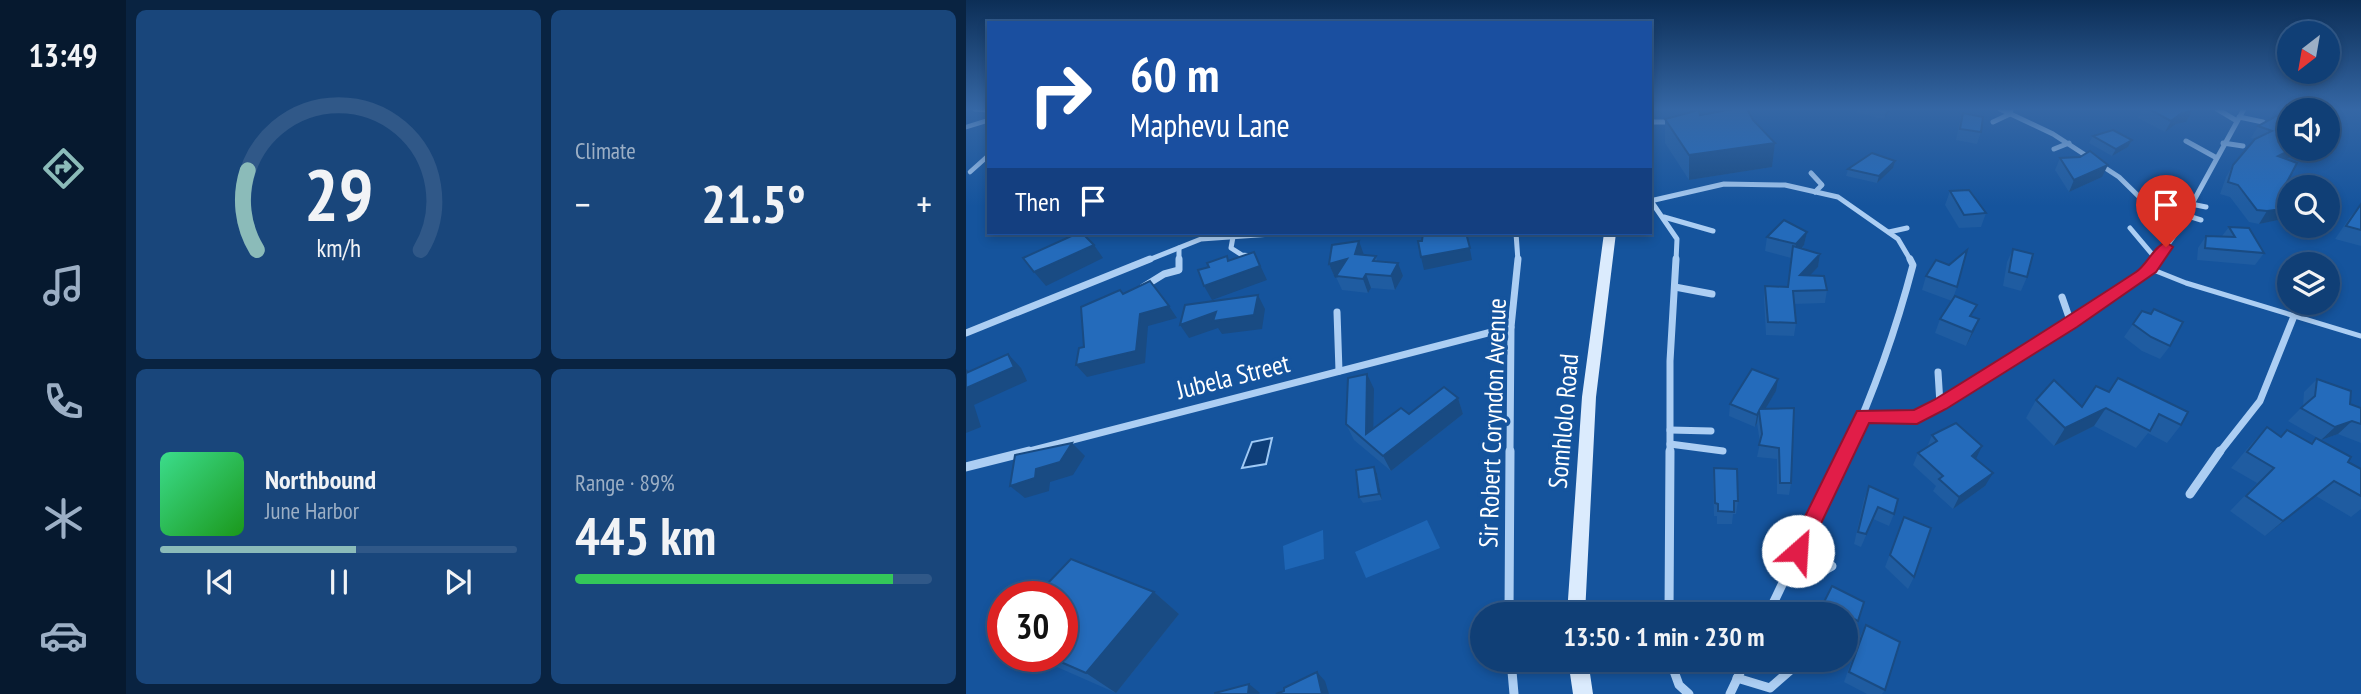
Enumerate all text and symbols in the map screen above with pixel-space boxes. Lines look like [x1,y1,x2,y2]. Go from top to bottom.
north arrow [2277,21,2340,84]
map controls [2277,21,2340,315]
text: 13:49 [28,34,98,76]
text: 60 m [1130,42,1219,106]
icon: right [1015,49,1106,140]
button: sound [2277,98,2340,161]
text: Maphevu Lane [1130,104,1290,146]
text: Climate [575,136,636,165]
icon: directions [39,144,88,193]
text: 29 [304,147,373,241]
text: 21.5° [701,170,806,237]
pin [2136,175,2196,247]
button: search [2277,175,2340,238]
text: − [575,179,591,228]
text: + [916,179,932,228]
icon: arrive [1074,182,1112,220]
text: Then [1015,185,1060,218]
icon: arrive [2147,186,2185,224]
text: km/h [316,232,361,264]
button: layers [2277,252,2340,315]
icon: music [39,261,88,310]
street label: Sir Robert Coryndon Avenue [1471,298,1513,548]
street label: Jubela Street [1172,346,1293,406]
street label: Somhlolo Road [1541,352,1585,490]
icon: phone [39,377,88,426]
text: Northbound [265,463,376,496]
text: Range · 89% [575,468,675,497]
icon: climate [39,494,88,543]
text: June Harbor [265,496,359,525]
text: 445 km [575,502,716,569]
position arrow [1761,514,1835,588]
icon: previous [201,563,239,601]
icon: pause [320,563,358,601]
icon: next [439,563,477,601]
speed limit sign: 30 [987,581,1078,672]
icon: car [39,611,88,660]
text: 13:50 · 1 min · 230 m [1564,620,1764,653]

